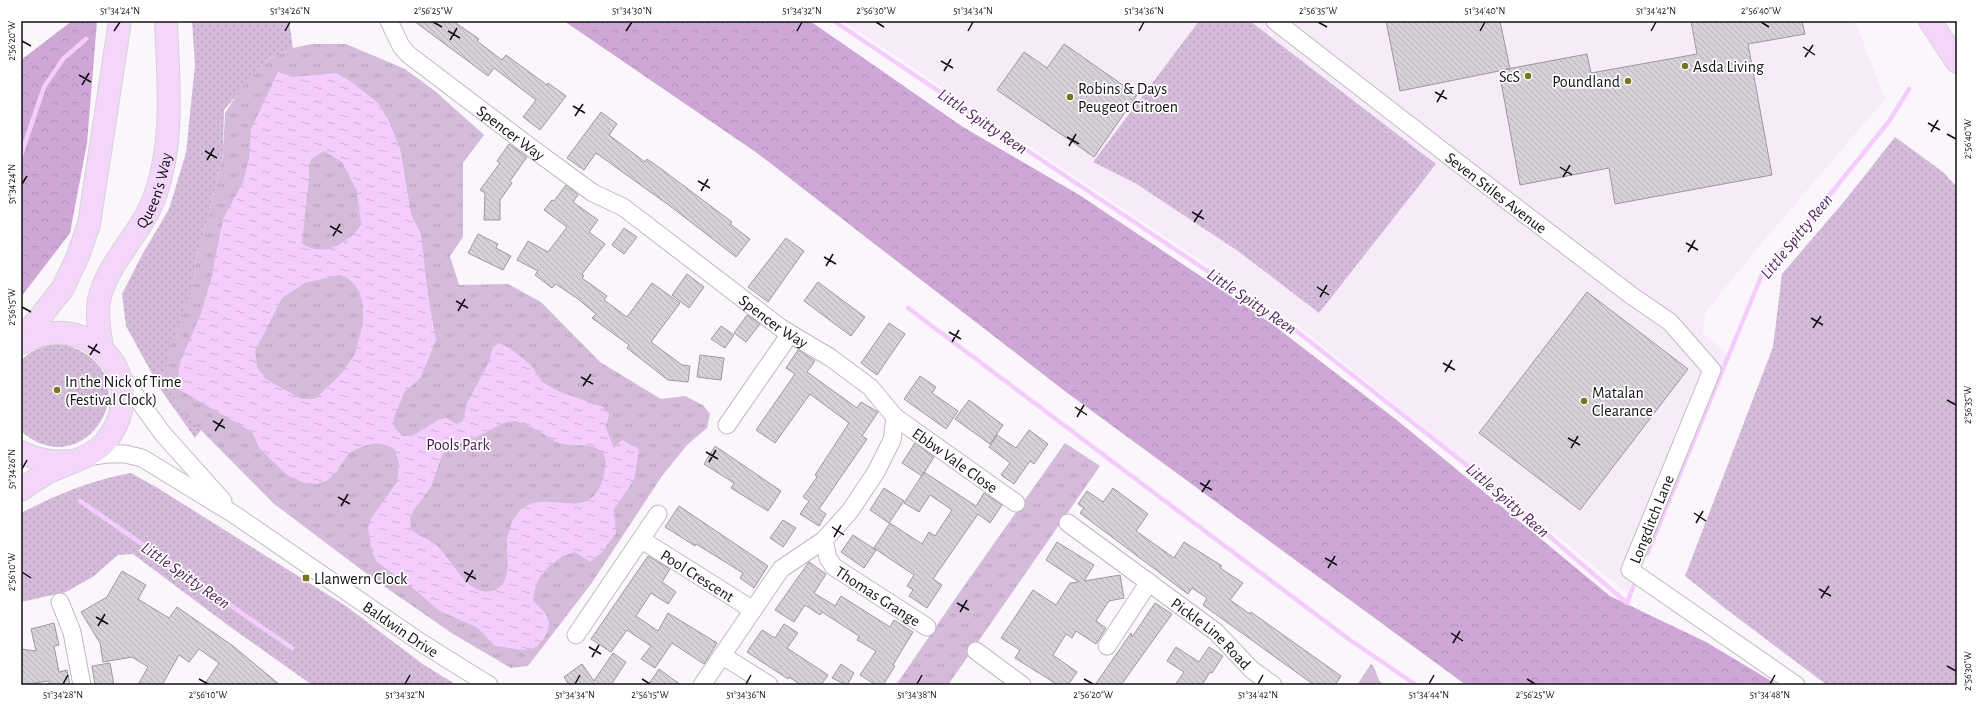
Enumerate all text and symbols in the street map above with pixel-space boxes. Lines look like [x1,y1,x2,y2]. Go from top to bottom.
text: 51°34'24"N [100,6,140,16]
text: 51°34'26"N [270,6,310,16]
text: 2°56'25"W [414,6,452,16]
text: 51°34'30"N [612,6,652,16]
text: 51°34'32"N [782,6,822,16]
text: 2°56'30"W [856,6,896,16]
text: 51°34'34"N [953,6,993,16]
text: 51°34'36"N [1124,6,1164,16]
text: 2°56'35"W [1299,6,1337,16]
text: 51°34'40"N [1465,6,1505,16]
text: 51°34'42"N [1636,6,1676,16]
text: 2°56'40"W [1741,6,1781,16]
text: 2°56'20"W [7,21,17,61]
place label: Asda Living [1693,59,1764,75]
marker: Asda Living [1680,61,1690,71]
place label: ScS [1499,69,1520,85]
marker: ScS [1523,71,1533,81]
place label: Poundland [1552,74,1620,90]
marker: Poundland [1623,76,1633,86]
place label: Robins & Days Peugeot Citroen [1078,81,1178,115]
water label: Little Spitty Reen [934,85,1030,158]
marker: Robins & Days Peugeot Citroen [1065,92,1075,102]
street label: Spencer Way [474,103,548,165]
text: 2°56'40"W [1963,119,1973,159]
street label: Seven Stiles Avenue [1442,149,1549,237]
street label: Queen's Way [133,151,175,232]
text: 51°34'24"N [7,164,17,204]
water label: Little Spitty Reen [1757,191,1836,283]
water label: Little Spitty Reen [1203,265,1299,338]
text: 2°56'15"W [7,288,17,326]
street label: Spencer Way [736,292,811,352]
place label: In the Nick of Time (Festival Clock) [65,374,181,408]
marker: In the Nick of Time (Festival Clock) [52,385,62,395]
place label: Matalan Clearance [1592,385,1653,419]
text: 2°56'35"W [1963,386,1973,424]
marker: Matalan Clearance [1579,396,1589,406]
street label: Ebbw Vale Close [909,425,1000,496]
park label: Pools Park [426,437,490,453]
text: 51°34'26"N [7,449,17,489]
water label: Little Spitty Reen [1462,460,1552,542]
street label: Longditch Lane [1627,473,1677,566]
water label: Little Spitty Reen [138,539,233,613]
street label: Pool Crescent [658,547,737,605]
text: 2°56'10"W [7,553,17,591]
street label: Thomas Grange [832,563,923,630]
place label: Llanwern Clock [314,571,408,587]
marker: Llanwern Clock [301,573,311,583]
street label: Pickle Line Road [1168,595,1254,673]
street label: Baldwin Drive [360,598,441,660]
text: 2°56'30"W [1963,651,1973,691]
text: 51°34'28"N [43,690,83,700]
text: 2°56'10"W [189,690,227,700]
text: 51°34'32"N [385,690,425,700]
text: 51°34'34"N [555,690,595,700]
text: 2°56'15"W [631,690,669,700]
text: 51°34'36"N [726,690,766,700]
text: 51°34'38"N [897,690,937,700]
text: 2°56'20"W [1073,690,1113,700]
text: 51°34'42"N [1238,690,1278,700]
text: 51°34'44"N [1409,690,1449,700]
text: 2°56'25"W [1516,690,1554,700]
text: 51°34'48"N [1750,690,1790,700]

